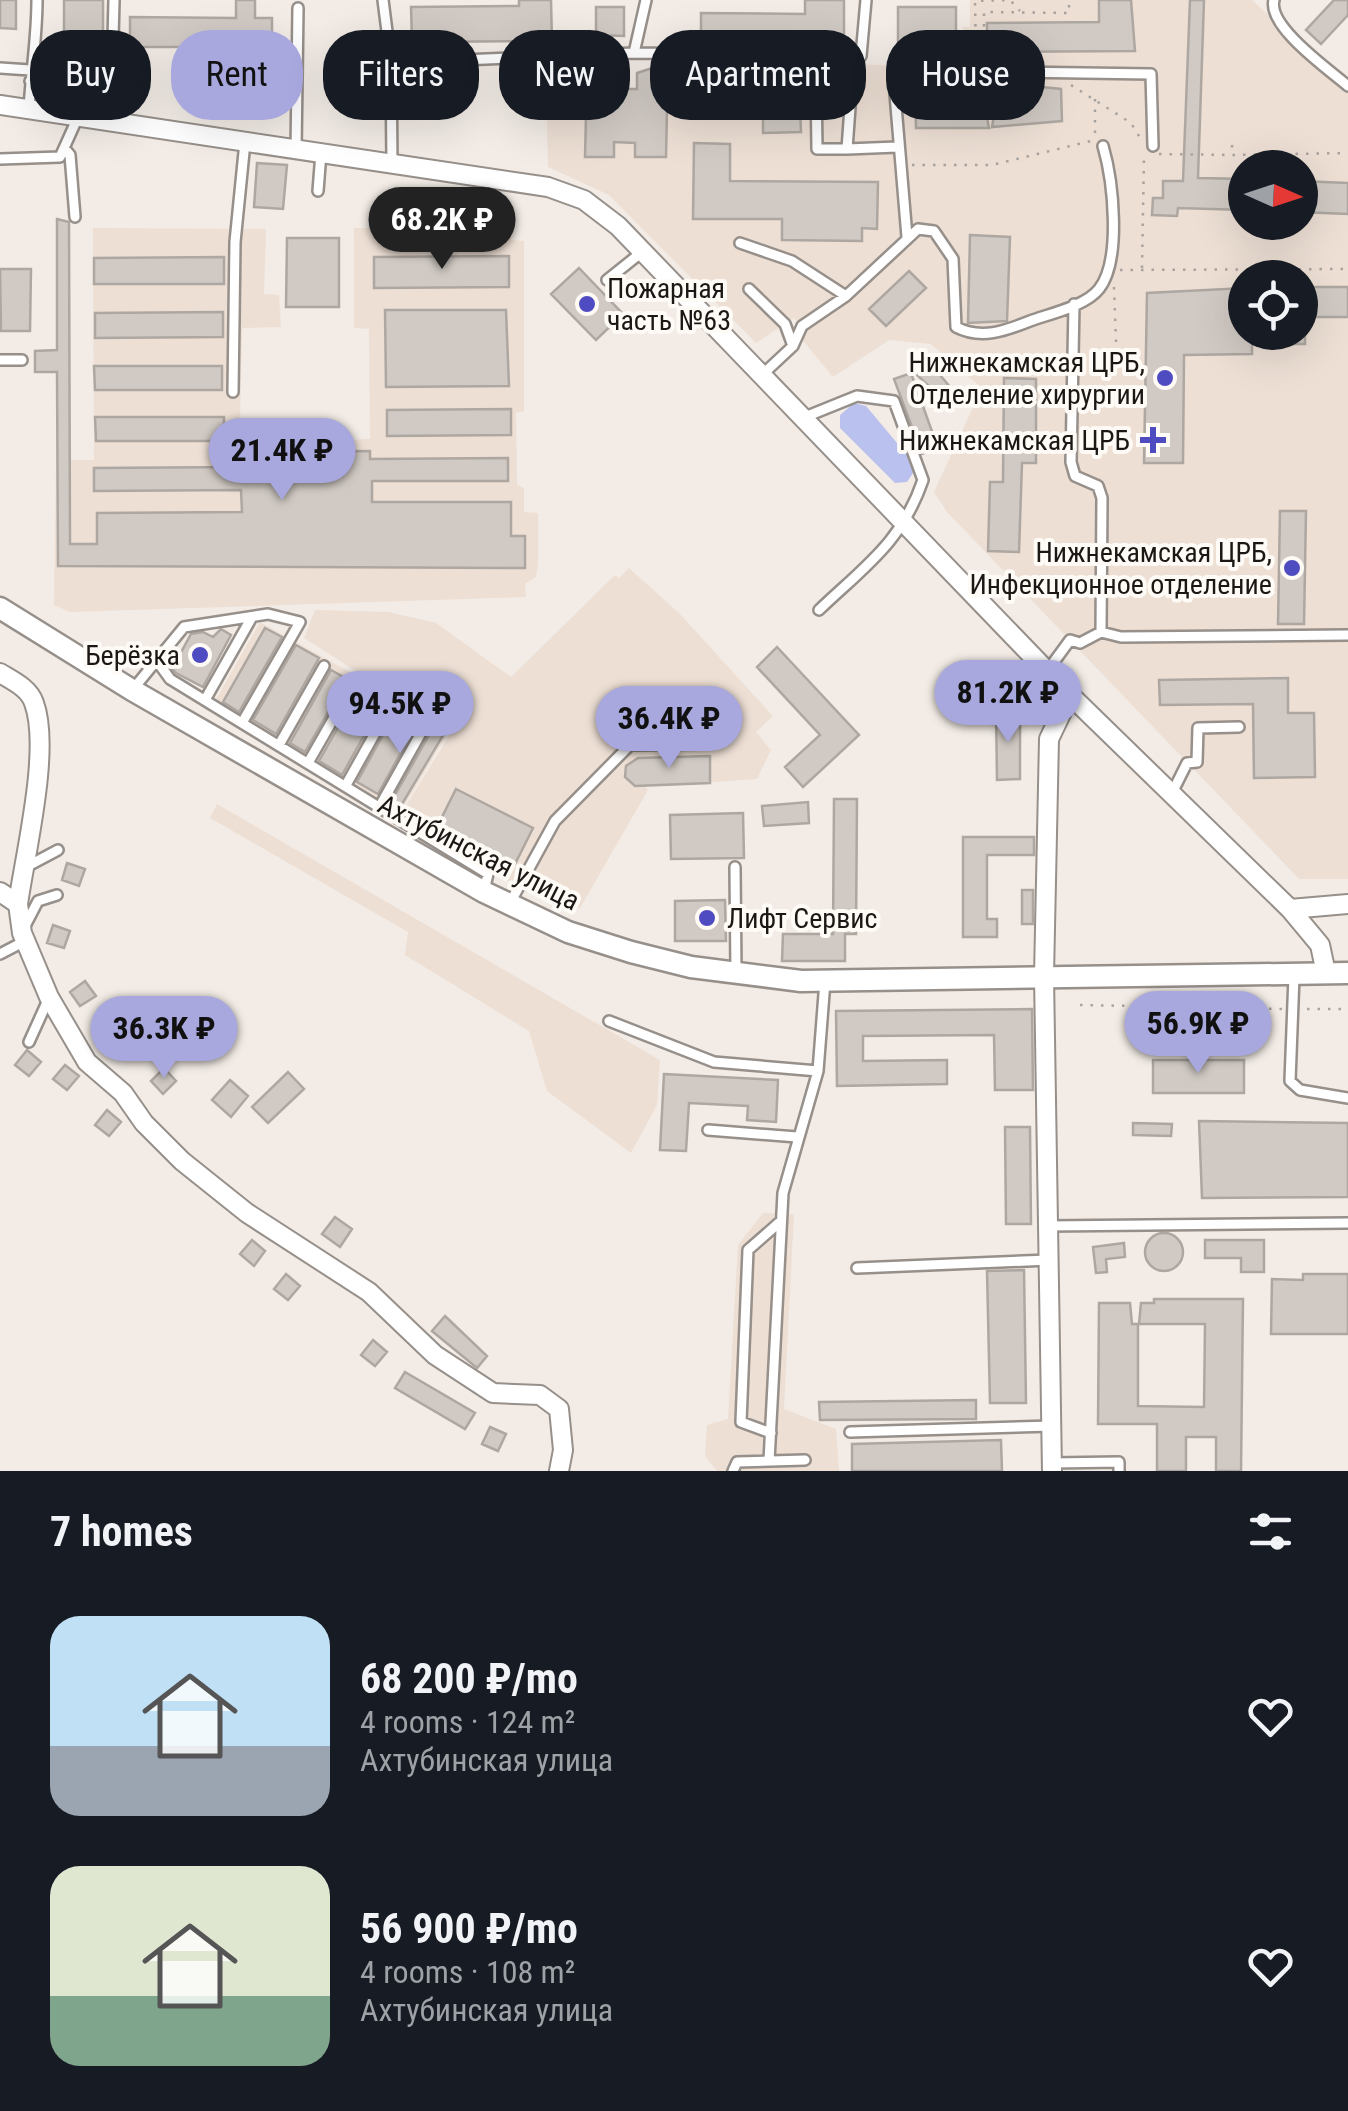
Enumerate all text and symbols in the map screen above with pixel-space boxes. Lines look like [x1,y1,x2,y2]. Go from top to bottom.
chip: Buy [30,30,151,120]
chip: Rent [171,30,303,120]
chip: Filters [323,30,479,120]
chip: New [499,30,630,120]
chip: Apartment [650,30,866,120]
chip: House [886,30,1045,120]
north arrow [1228,150,1318,240]
map controls [1228,150,1318,350]
pin: 68.2K ₽ [350,187,534,272]
text: 68.2K ₽ [391,200,493,238]
button: locate [1228,260,1318,350]
place label: Пожарная часть №63 [607,272,731,337]
marker: Пожарная часть №63 [576,293,598,315]
place label: Нижнекамская ЦРБ, Отделение хирургии [908,346,1145,411]
marker: Нижнекамская ЦРБ, Отделение хирургии [1154,367,1176,389]
pin: 21.4K ₽ [190,418,374,503]
place label: Нижнекамская ЦРБ [899,424,1130,457]
marker: Нижнекамская ЦРБ [1140,427,1166,453]
text: 21.4K ₽ [231,431,333,469]
place label: Нижнекамская ЦРБ, Инфекционное отделение [969,536,1272,601]
marker: Нижнекамская ЦРБ, Инфекционное отделение [1281,557,1303,579]
place label: Берёзка [85,639,180,672]
marker: Берёзка [189,644,211,666]
pin: 81.2K ₽ [916,660,1100,745]
pin: 94.5K ₽ [308,671,492,756]
text: 81.2K ₽ [957,673,1059,711]
text: 94.5K ₽ [349,684,451,722]
pin: 36.4K ₽ [577,686,761,771]
text: 36.4K ₽ [618,699,720,737]
street label: Ахтубинская улица [373,787,585,917]
place label: Лифт Сервис [727,902,877,935]
marker: Лифт Сервис [696,907,718,929]
pin: 56.9K ₽ [1106,991,1290,1076]
pin: 36.3K ₽ [72,996,256,1081]
text: 56.9K ₽ [1147,1004,1249,1042]
text: 36.3K ₽ [113,1009,215,1047]
icon: filters [1243,1504,1298,1559]
text: 7 homes [50,1507,193,1556]
text: 68 200 ₽/mo [360,1654,578,1703]
icon: home [130,1656,250,1776]
icon: heart [1243,1689,1298,1744]
text: 4 rooms · 124 m² [360,1703,575,1741]
text: Ахтубинская улица [360,1741,613,1779]
text: 56 900 ₽/mo [360,1904,578,1953]
icon: home [130,1906,250,2026]
icon: heart [1243,1939,1298,1994]
text: 4 rooms · 108 m² [360,1953,575,1991]
text: Ахтубинская улица [360,1991,613,2029]

